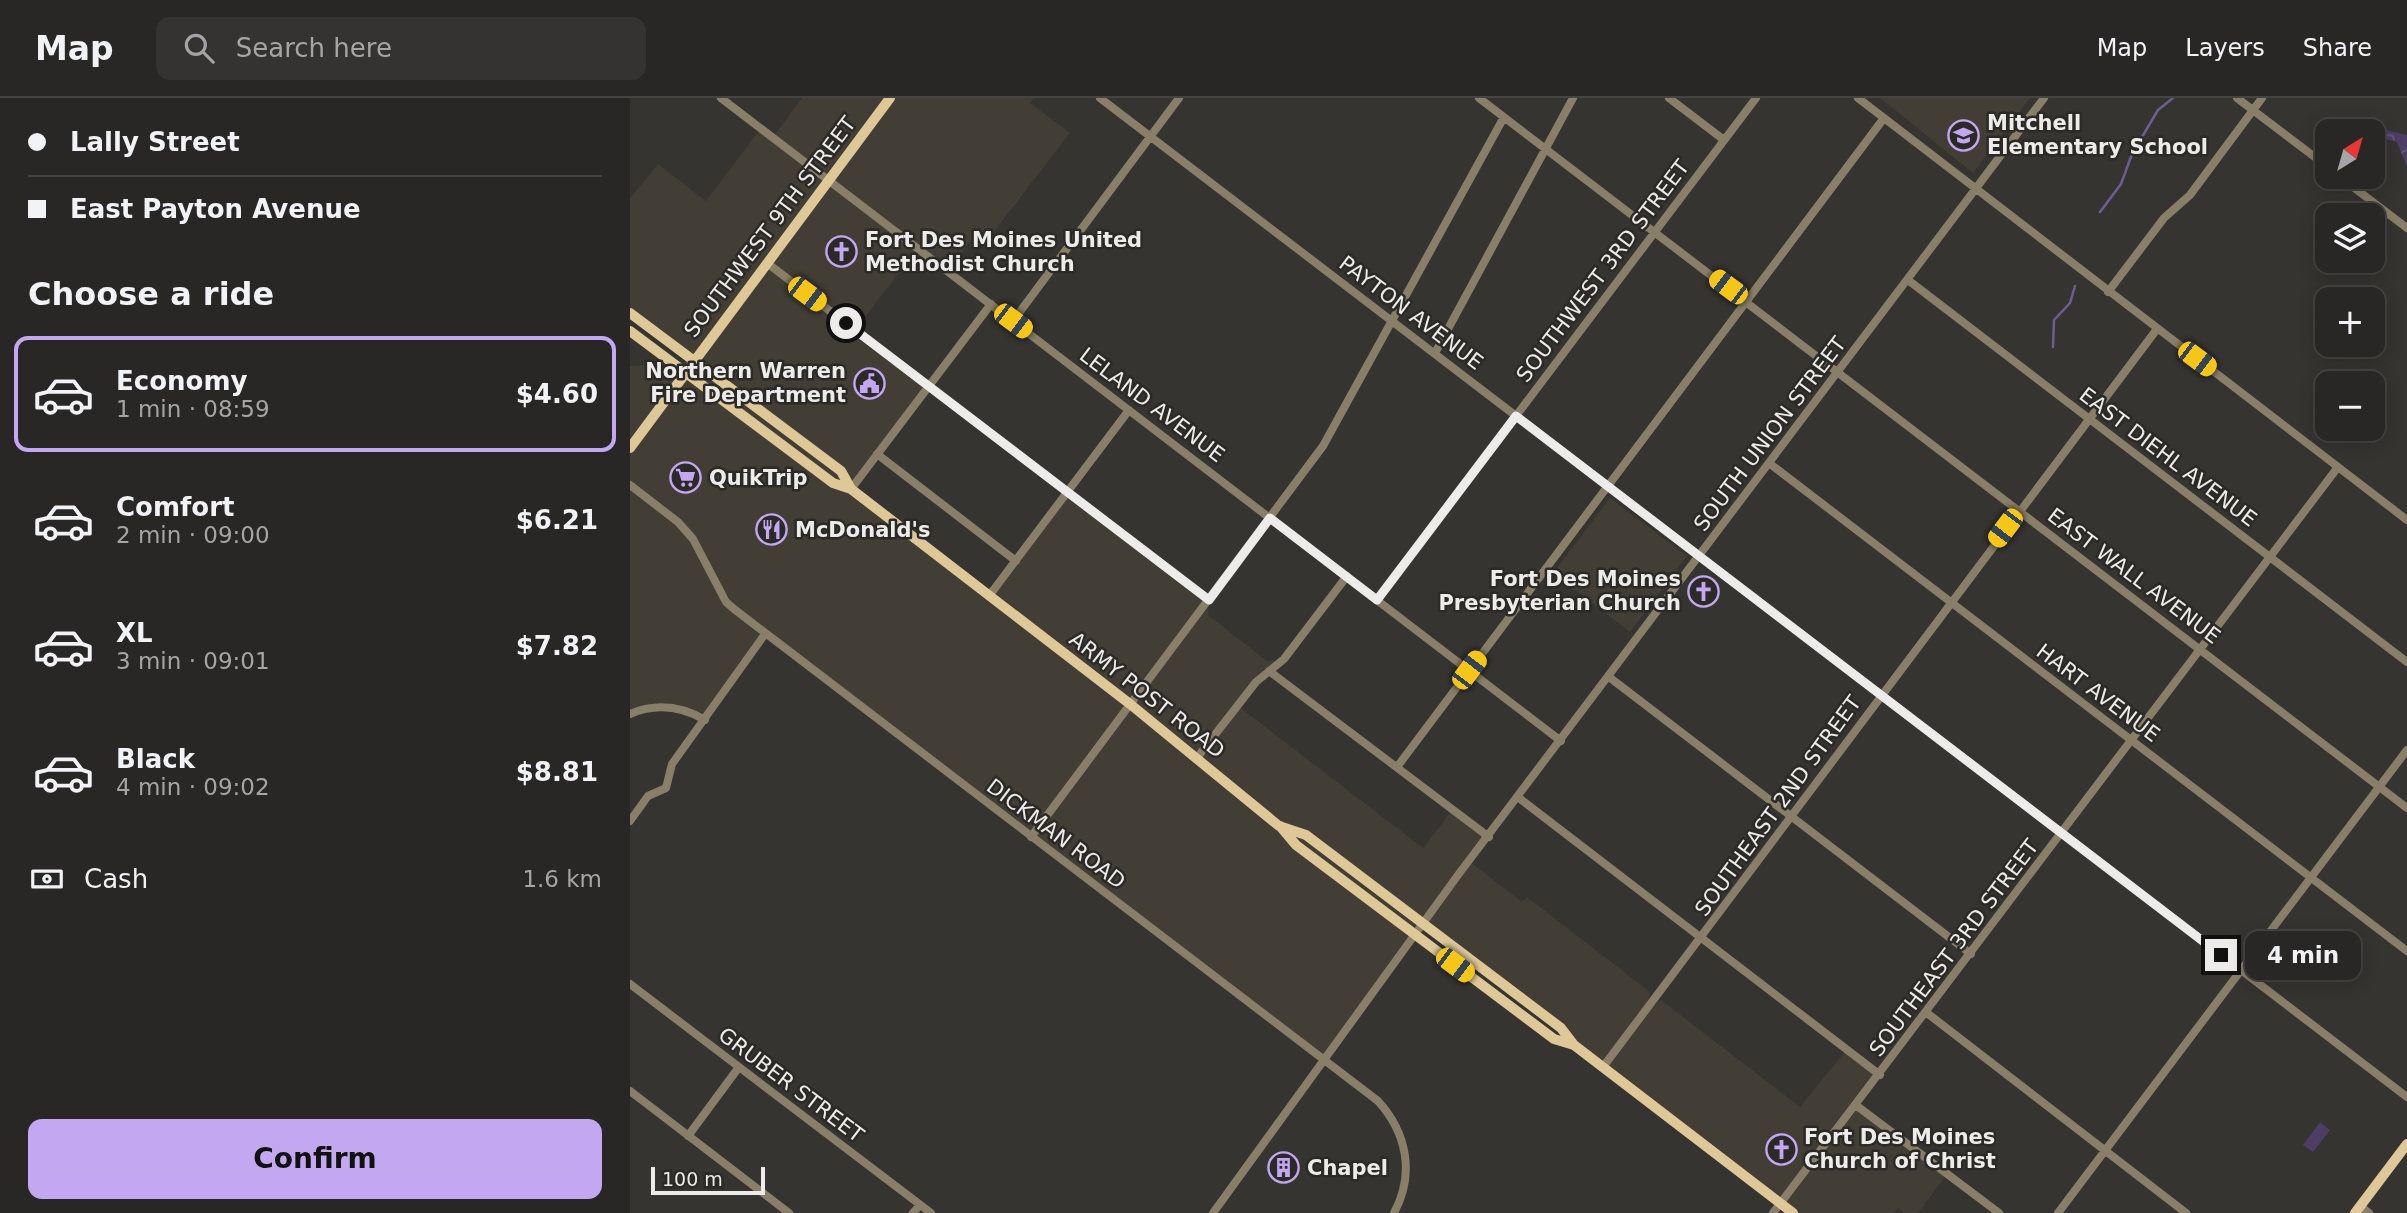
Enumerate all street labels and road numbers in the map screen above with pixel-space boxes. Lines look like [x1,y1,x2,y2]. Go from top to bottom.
street label: SOUTHWEST 9TH STREET [679,112,861,342]
street label: SOUTHWEST 3RD STREET [1512,155,1694,387]
street label: PAYTON AVENUE [1334,251,1488,375]
street label: SOUTH UNION STREET [1689,332,1851,536]
street label: LELAND AVENUE [1075,343,1229,467]
street label: EAST DIEHL AVENUE [2075,383,2261,531]
street label: EAST WALL AVENUE [2043,503,2225,649]
street label: ARMY POST ROAD [1065,627,1229,763]
street label: HART AVENUE [2032,639,2164,747]
street label: SOUTHEAST 2ND STREET [1690,691,1866,921]
street label: DICKMAN ROAD [982,774,1130,894]
street label: SOUTHEAST 3RD STREET [1865,835,2043,1061]
street label: GRUBER STREET [714,1023,868,1147]

